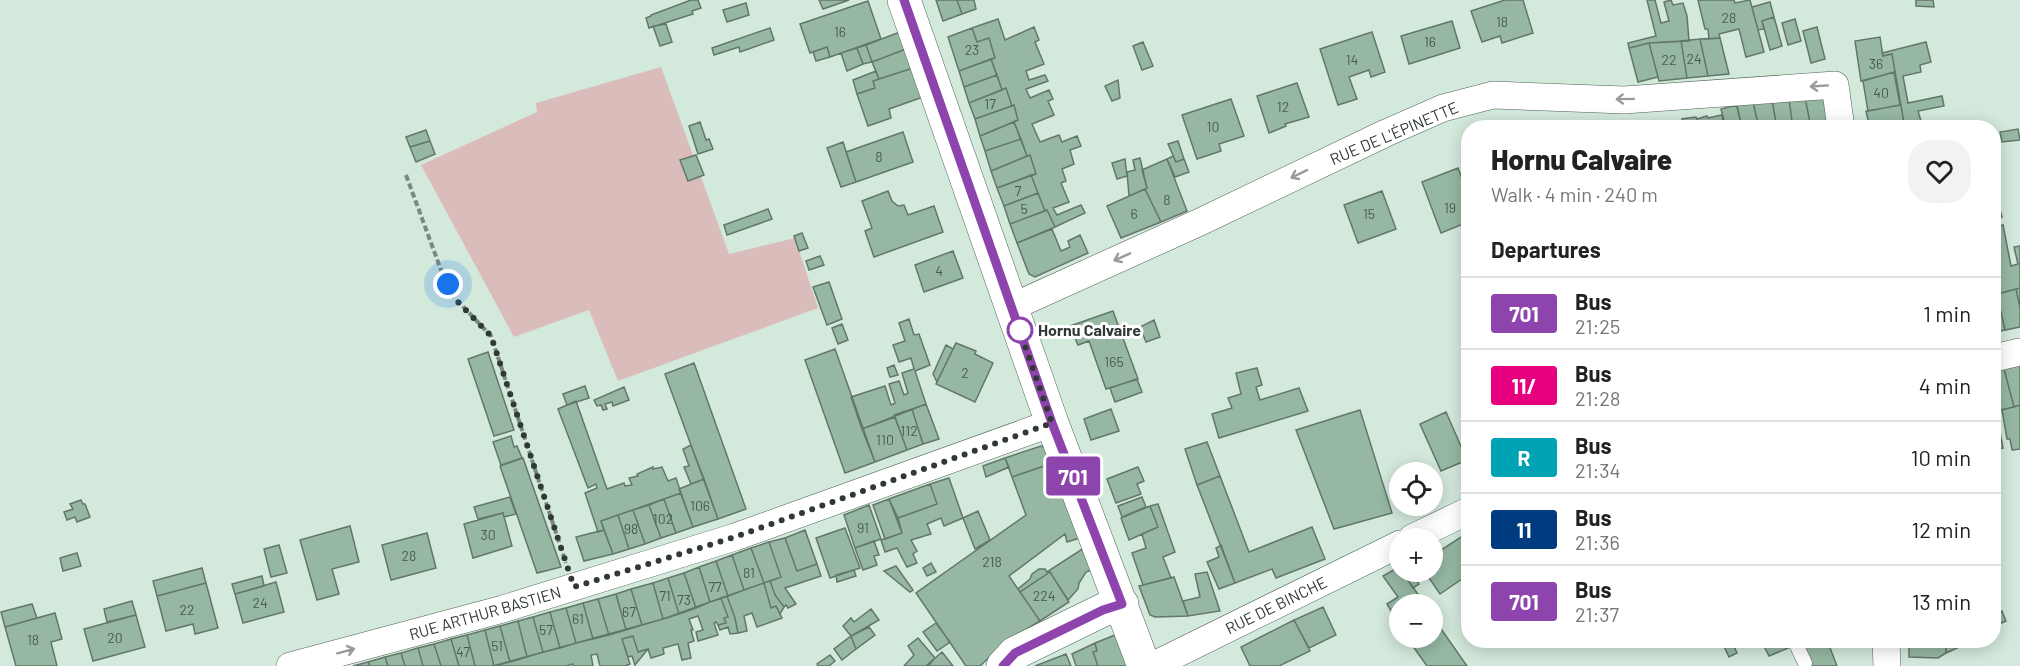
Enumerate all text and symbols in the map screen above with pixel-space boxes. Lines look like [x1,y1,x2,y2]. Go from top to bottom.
house number: 28 [1722,9,1736,26]
house number: 18 [1496,13,1508,30]
house number: 16 [834,23,846,40]
house number: 16 [1424,33,1436,50]
house number: 23 [965,41,979,58]
house number: 24 [1686,50,1702,67]
house number: 14 [1346,51,1358,68]
house number: 22 [1661,51,1677,68]
house number: 36 [1869,55,1883,72]
one-way arrow [1810,81,1830,92]
house number: 40 [1873,84,1889,101]
one-way arrow [1615,94,1635,105]
house number: 17 [984,95,996,112]
street label: RUE DE L'ÉPINETTE [1327,97,1461,168]
house number: 12 [1277,98,1289,115]
house number: 10 [1207,118,1219,135]
button: heart [1908,140,1971,203]
text: Hornu Calvaire [1491,142,1672,176]
house number: 8 [875,148,883,165]
one-way arrow [1290,169,1308,181]
house number: 7 [1015,182,1022,199]
text: Walk · 4 min · 240 m [1491,182,1658,206]
house number: 8 [1163,191,1171,208]
house number: 19 [1444,199,1456,216]
house number: 5 [1020,200,1028,217]
house number: 6 [1130,205,1138,222]
house number: 15 [1363,205,1375,222]
text: Departures [1491,236,1601,262]
one-way arrow [1114,252,1132,263]
house number: 4 [935,262,943,279]
your location [433,269,463,299]
text: Bus [1575,288,1612,314]
text: 1 min [1923,300,1971,326]
text: 701 [1509,301,1539,326]
text: 21:25 [1575,314,1620,338]
marker: Hornu Calvaire [1007,317,1033,343]
place label: Hornu Calvaire [1038,320,1141,339]
house number: 165 [1104,353,1124,370]
text: Bus [1575,360,1612,386]
house number: 2 [961,364,969,381]
text: 4 min [1919,372,1971,398]
text: 11/ [1512,373,1536,398]
text: 21:28 [1575,386,1620,410]
house number: 112 [900,422,918,439]
house number: 110 [876,431,894,448]
text: Bus [1575,432,1612,458]
text: 10 min [1911,444,1971,470]
text: R [1518,445,1530,470]
line badge: 701 [1038,456,1108,496]
text: 21:34 [1575,458,1621,482]
map controls [1389,462,1443,648]
button: locate [1389,462,1443,516]
text: 701 [1058,464,1088,489]
house number: 106 [690,497,710,514]
text: Bus [1575,504,1612,530]
house number: 102 [653,510,673,527]
text: 12 min [1911,516,1971,542]
text: 11 [1516,517,1532,542]
house number: 91 [857,519,869,536]
house number: 98 [624,520,638,537]
house number: 30 [480,526,496,543]
button: + [1389,528,1443,582]
text: 21:36 [1575,530,1620,554]
house number: 28 [402,547,416,564]
house number: 218 [982,553,1002,570]
house number: 81 [743,564,755,581]
street label: RUE DE BINCHE [1222,572,1330,637]
text: Bus [1575,576,1612,602]
house number: 77 [708,578,722,595]
street label: RUE ARTHUR BASTIEN [407,582,563,643]
house number: 71 [659,587,671,604]
house number: 224 [1033,587,1055,604]
text: 13 min [1912,588,1971,614]
text: 701 [1509,589,1539,614]
house number: 73 [677,591,691,608]
house number: 24 [252,594,268,611]
button: − [1389,594,1443,648]
house number: 22 [179,601,195,618]
text: 21:37 [1575,602,1619,626]
house number: 67 [622,603,636,620]
house number: 61 [572,610,584,627]
house number: 57 [539,621,553,638]
house number: 20 [107,629,123,646]
house number: 18 [27,631,39,648]
house number: 51 [491,637,503,654]
house number: 47 [456,643,470,660]
one-way arrow [336,645,355,656]

